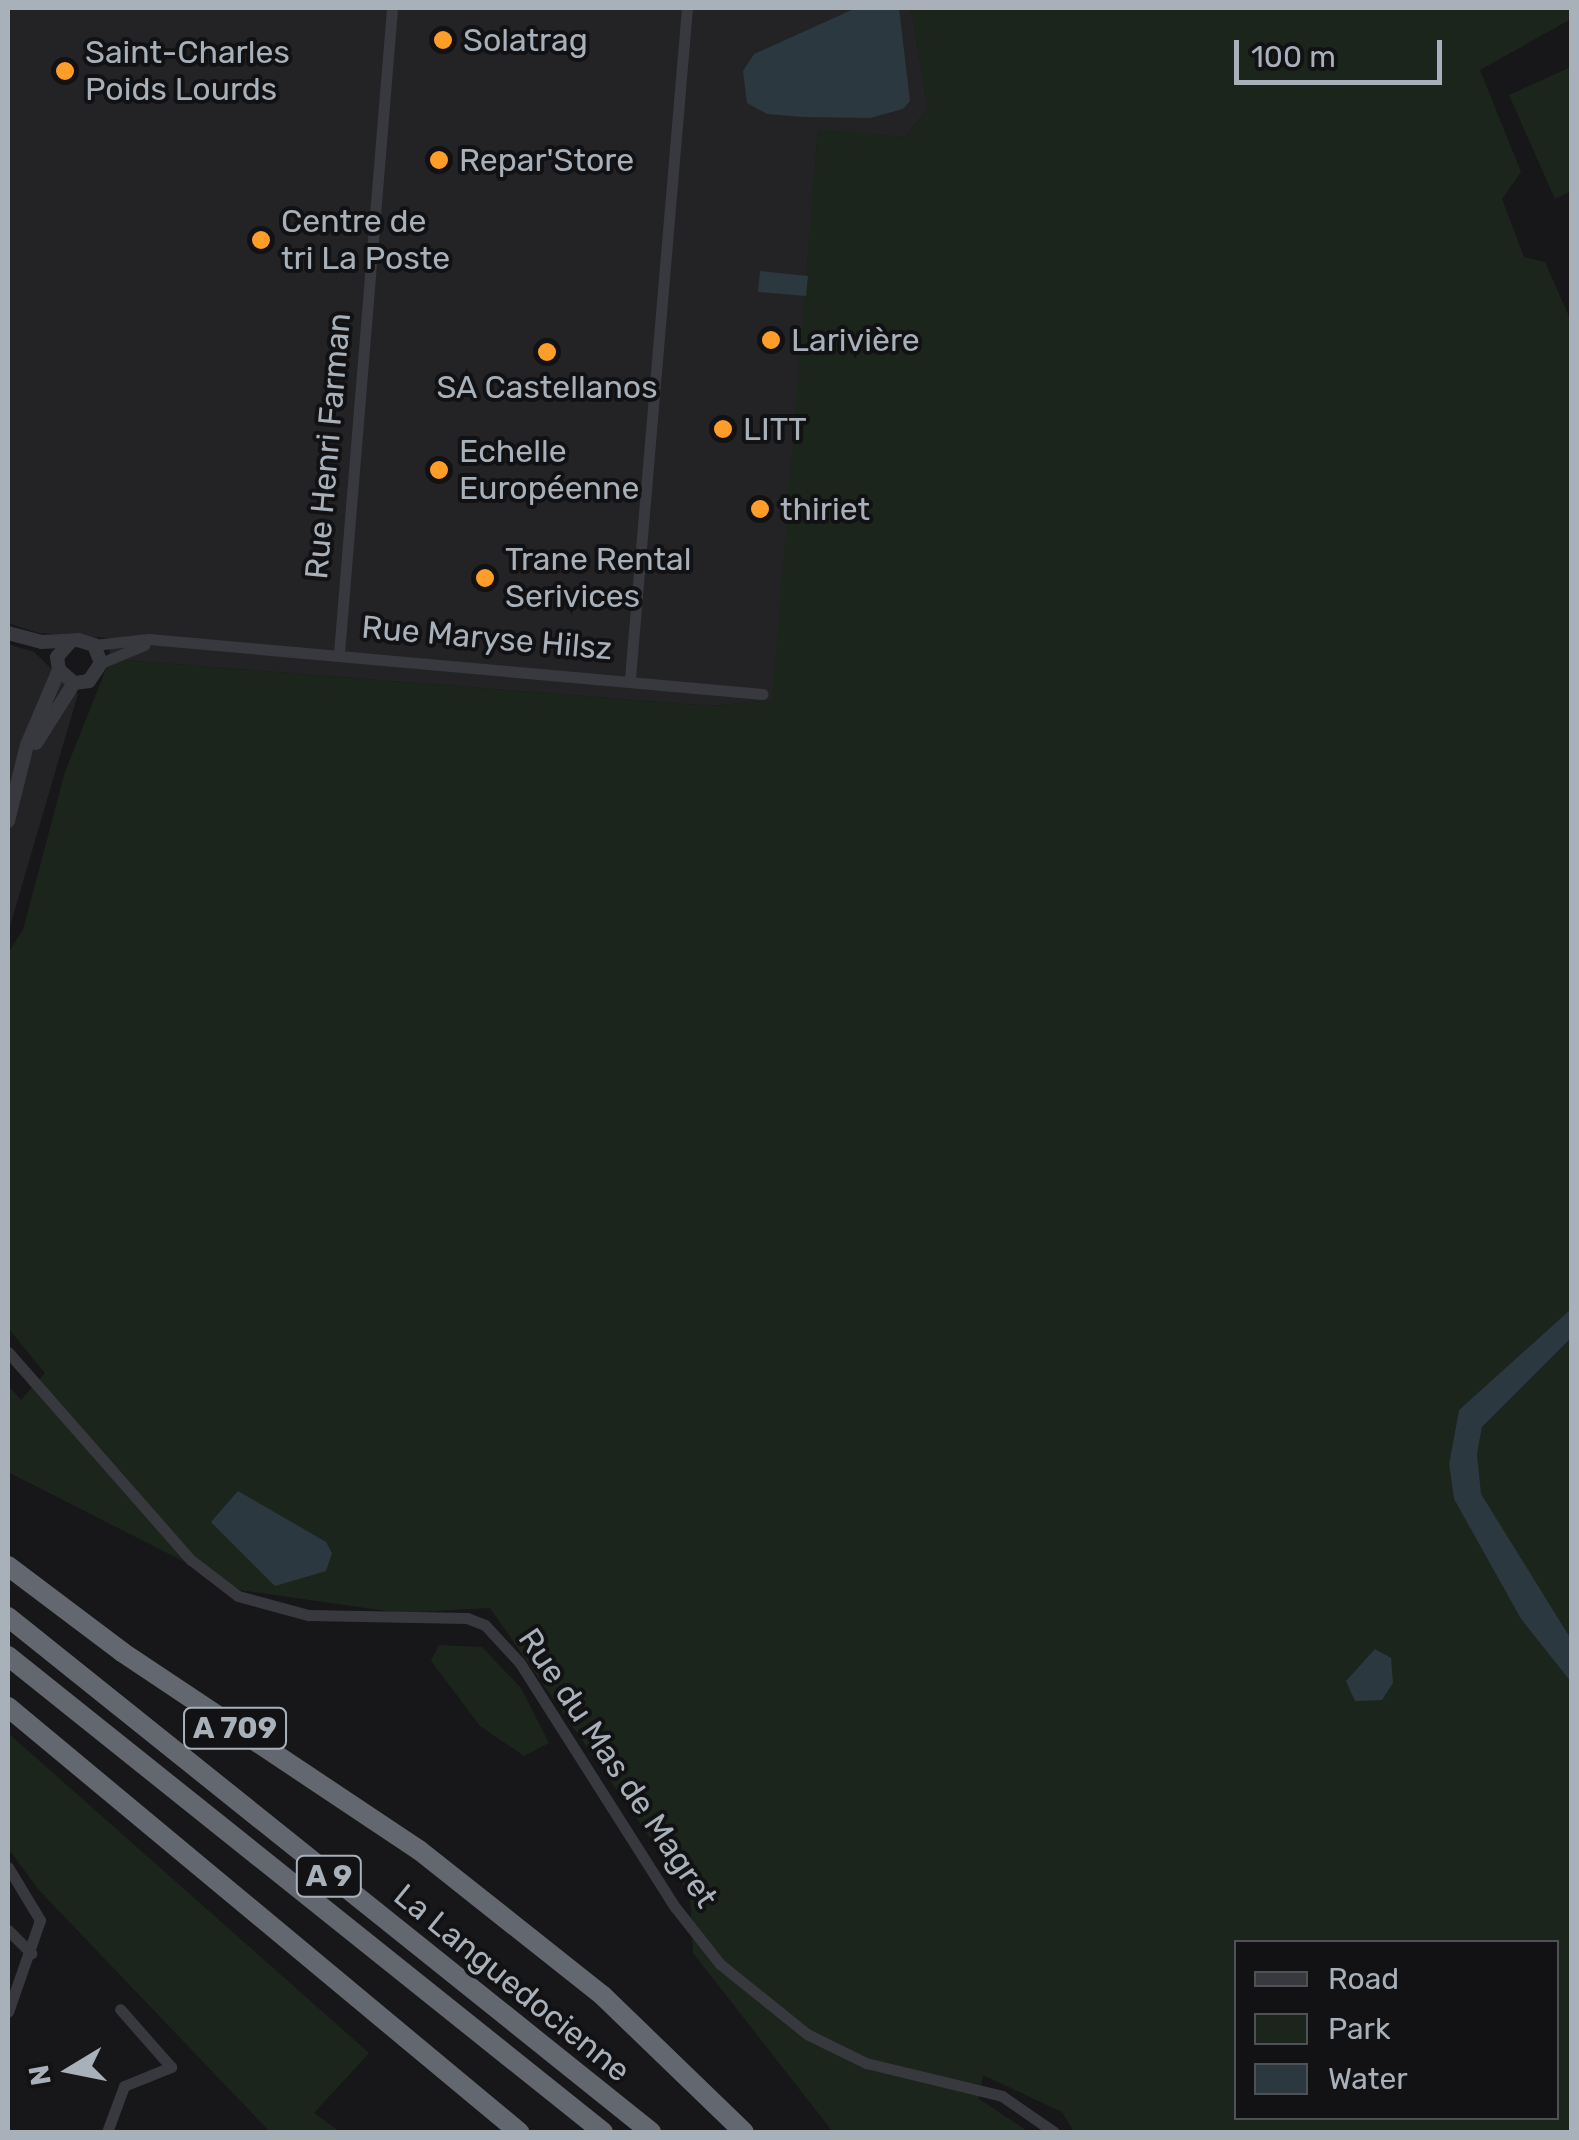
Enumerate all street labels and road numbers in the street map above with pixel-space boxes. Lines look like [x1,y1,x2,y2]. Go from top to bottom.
street label: Rue Henri Farman [297,311,359,581]
street label: Rue Maryse Hilsz [360,608,614,668]
street label: Rue du Mas de Magret [510,1621,726,1915]
road number: A 709 [182,1703,288,1753]
road number: A 9 [294,1851,364,1901]
street label: La Languedocienne [386,1876,638,2090]

